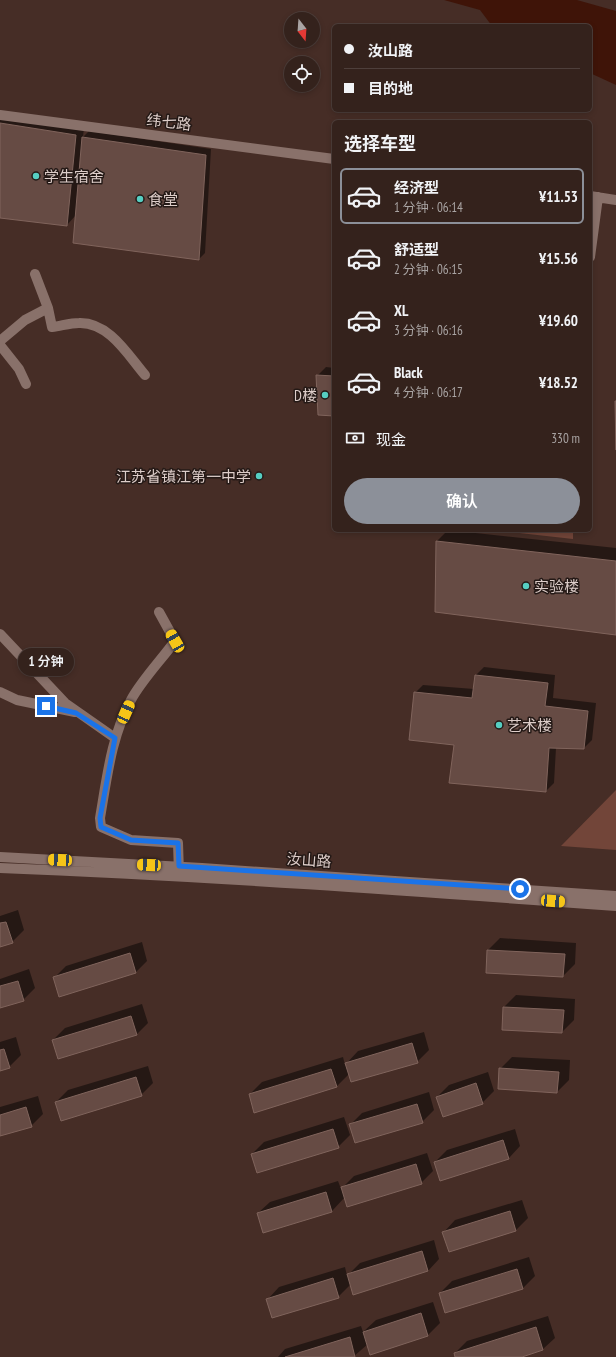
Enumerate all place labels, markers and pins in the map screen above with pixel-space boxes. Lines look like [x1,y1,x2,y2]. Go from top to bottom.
place label: 学生宿舍 [44,167,104,186]
marker: 学生宿舍 [31,171,41,181]
place label: 食堂 [148,190,178,209]
marker: 食堂 [135,194,145,204]
place label: D楼 [294,386,317,405]
marker: D楼 [320,390,330,400]
place label: 江苏省镇江第一中学 [116,467,251,486]
marker: 江苏省镇江第一中学 [254,471,264,481]
place label: 实验楼 [534,577,579,596]
marker: 实验楼 [521,581,531,591]
place label: 艺术楼 [507,716,552,735]
marker: 艺术楼 [494,720,504,730]

